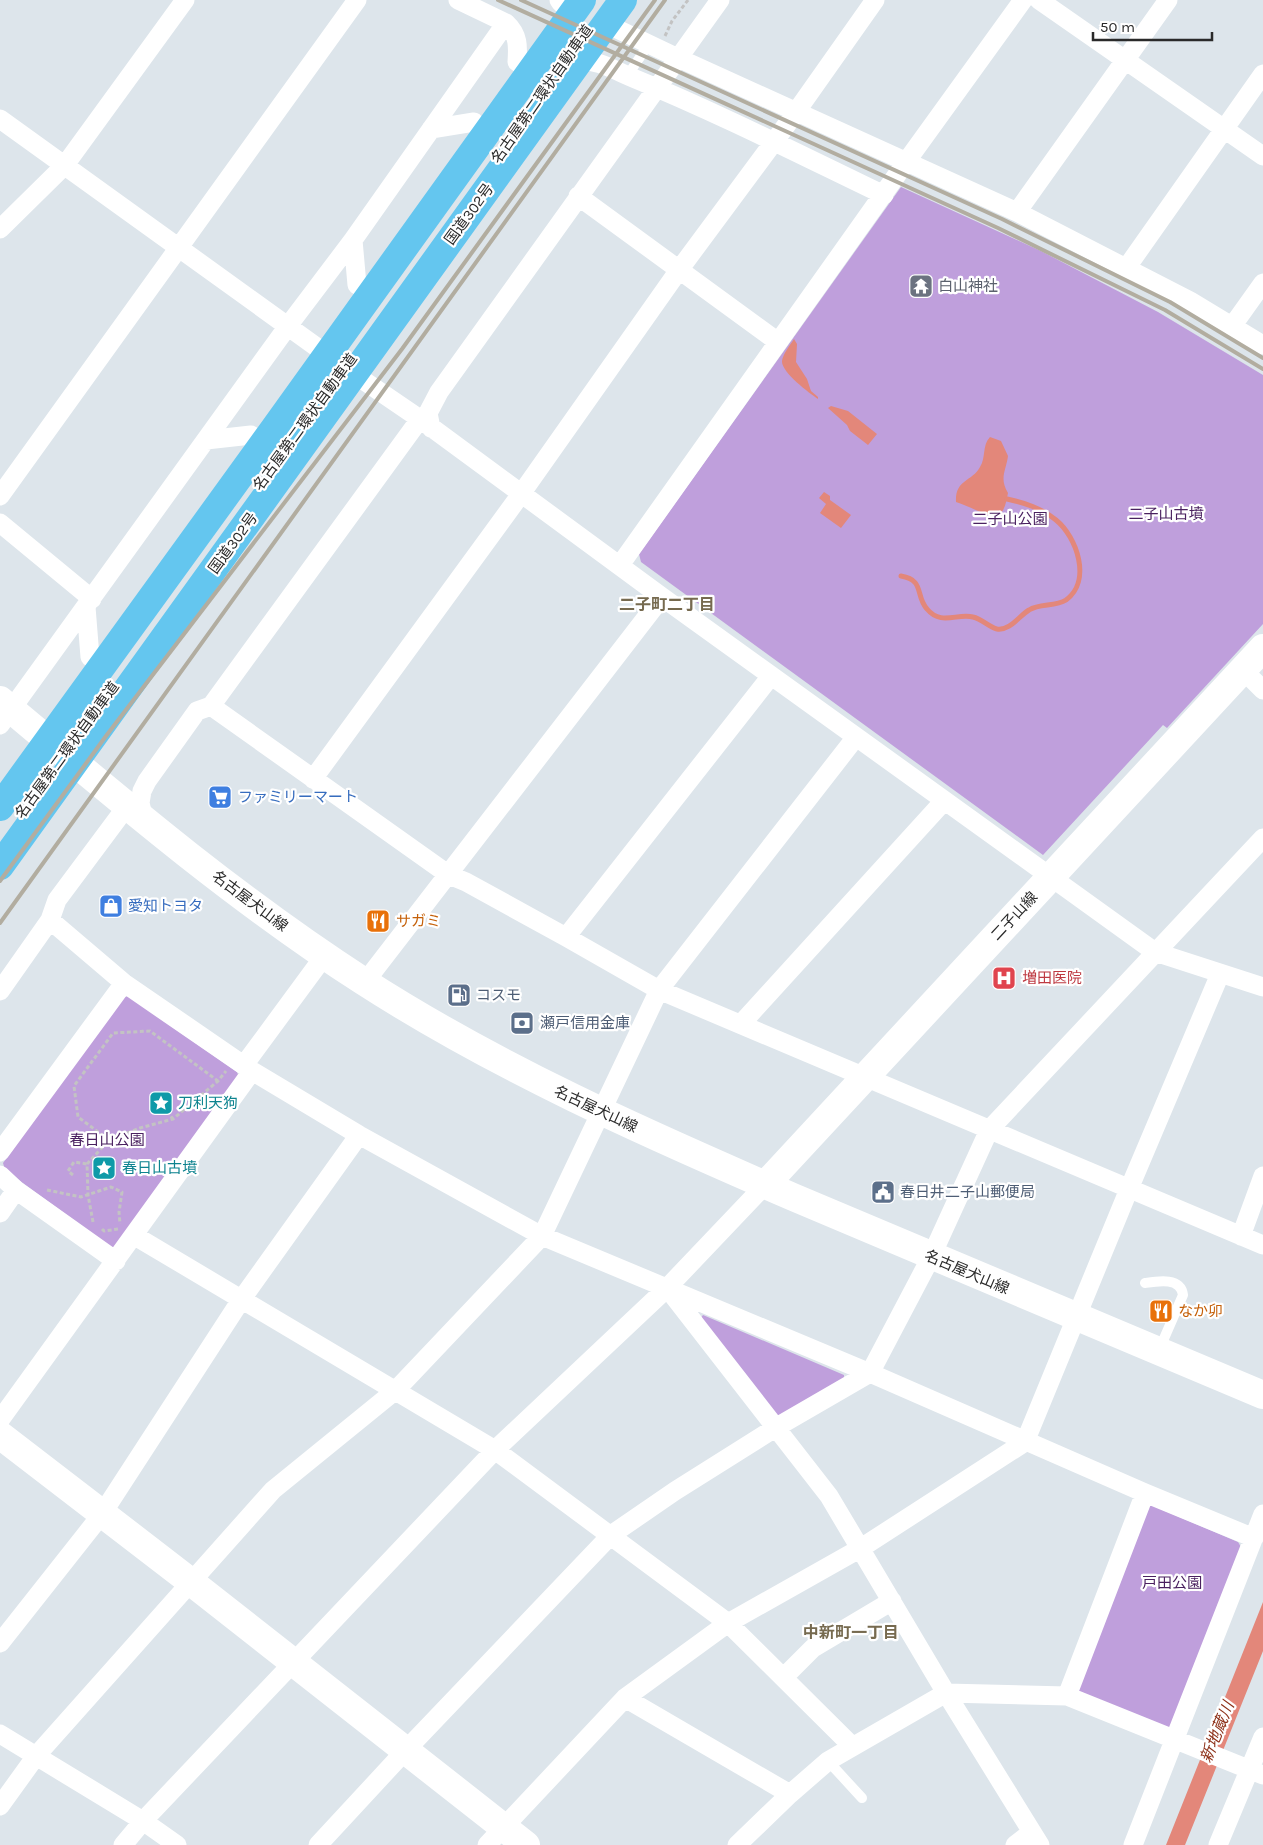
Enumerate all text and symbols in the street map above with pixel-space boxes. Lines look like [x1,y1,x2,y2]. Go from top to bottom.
scale bar [1093,10,1212,42]
text: 50 m [1100,18,1135,36]
street label: 名古屋第二環状自動車道 [487,21,597,167]
street label: 国道302号 [441,180,497,248]
temple icon: 白山神社 [908,273,934,299]
place label: 白山神社 [938,277,998,295]
street label: 名古屋第二環状自動車道 [249,350,361,494]
park label: 二子山古墳 [1128,505,1204,523]
street label: 国道302号 [205,509,261,577]
park label: 二子山公園 [972,510,1048,528]
district label: 二子町二丁目 [619,595,715,614]
street label: 名古屋第二環状自動車道 [11,678,123,822]
supermarket icon: ファミリーマート [207,784,233,810]
place label: ファミリーマート [238,788,358,806]
street label: 名古屋犬山線 [209,867,291,935]
street label: 二子山線 [987,888,1041,944]
shop icon: 愛知トヨタ [98,893,124,919]
place label: 愛知トヨタ [128,897,203,915]
restaurant icon: サガミ [365,908,391,934]
place label: サガミ [396,912,441,930]
hospital icon: 増田医院 [991,965,1017,991]
place label: 増田医院 [1022,969,1082,987]
fuel station icon: コスモ [446,982,472,1008]
place label: コスモ [476,986,521,1004]
bank icon: 瀬戸信用金庫 [509,1010,535,1036]
place label: 瀬戸信用金庫 [540,1014,630,1032]
street label: 名古屋犬山線 [551,1082,641,1136]
place icon: 刀利天狗 [148,1090,174,1116]
place label: 刀利天狗 [178,1094,238,1112]
park label: 春日山公園 [69,1131,145,1149]
place icon: 春日山古墳 [91,1155,117,1181]
place label: 春日山古墳 [122,1159,197,1177]
public building icon: 春日井二子山郵便局 [870,1179,896,1205]
place label: 春日井二子山郵便局 [900,1183,1035,1201]
street label: 名古屋犬山線 [922,1246,1012,1298]
restaurant icon: なか卯 [1148,1298,1174,1324]
place label: なか卯 [1178,1302,1223,1320]
park label: 戸田公園 [1142,1574,1202,1592]
district label: 中新町一丁目 [803,1623,899,1642]
water label: 新地蔵川 [1196,1697,1239,1765]

